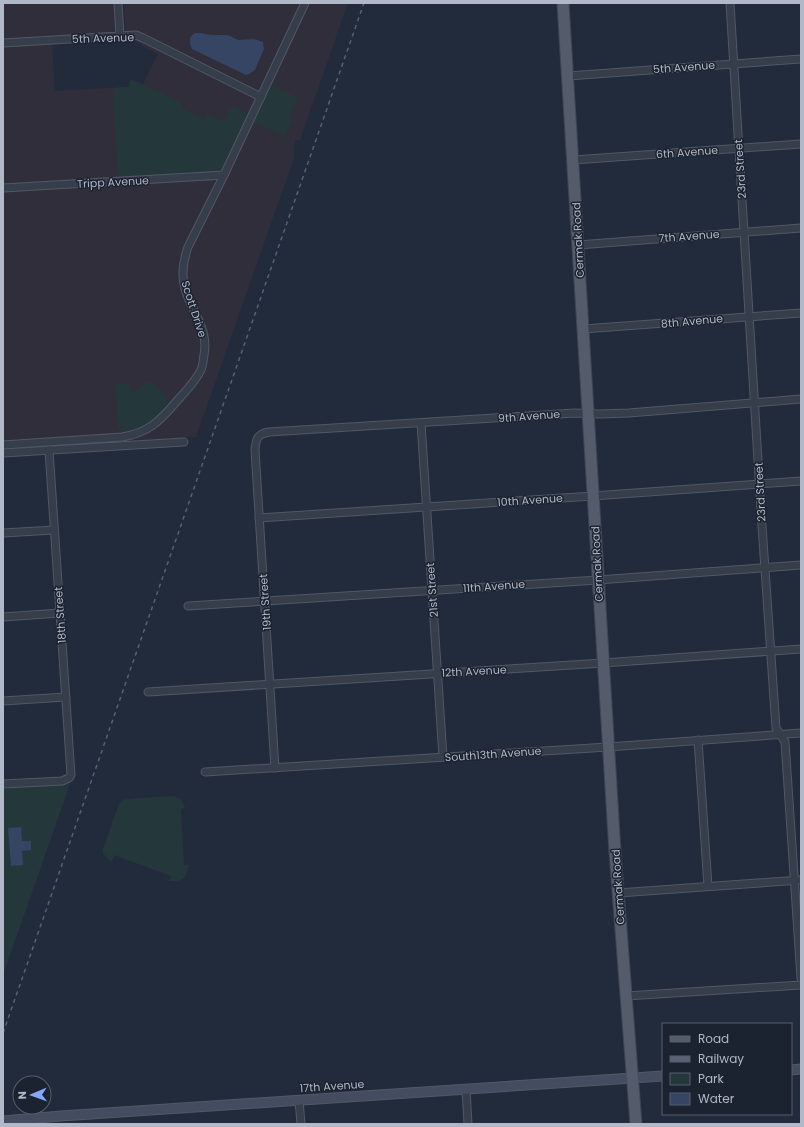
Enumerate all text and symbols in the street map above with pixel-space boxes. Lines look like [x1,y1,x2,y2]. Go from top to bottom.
street label: 5th Avenue [72,29,135,47]
street label: 5th Avenue [652,57,716,77]
street label: 23rd Street [730,139,750,199]
street label: 6th Avenue [655,142,719,162]
street label: Tripp Avenue [77,172,149,192]
street label: Cermak Road [568,202,588,278]
street label: 7th Avenue [658,226,720,246]
street label: Scott Drive [177,279,211,340]
street label: 8th Avenue [660,310,724,332]
street label: 9th Avenue [497,406,561,426]
street label: 23rd Street [750,462,770,522]
street label: 10th Avenue [497,490,564,510]
street label: Cermak Road [587,526,607,602]
street label: 21st Street [422,562,442,618]
street label: 19th Street [255,573,275,631]
street label: 11th Avenue [462,576,526,596]
street label: 18th Street [50,586,70,644]
street label: 12th Avenue [441,661,507,681]
street label: South13th Avenue [444,743,542,765]
street label: Cermak Road [607,849,629,925]
legend [662,1023,792,1115]
text: Road [698,1030,729,1047]
text: Railway [698,1050,744,1067]
text: Park [698,1070,725,1087]
north arrow [12,1075,52,1115]
street label: 17th Avenue [299,1076,365,1096]
text: Water [698,1090,735,1107]
text: N [14,1091,30,1100]

